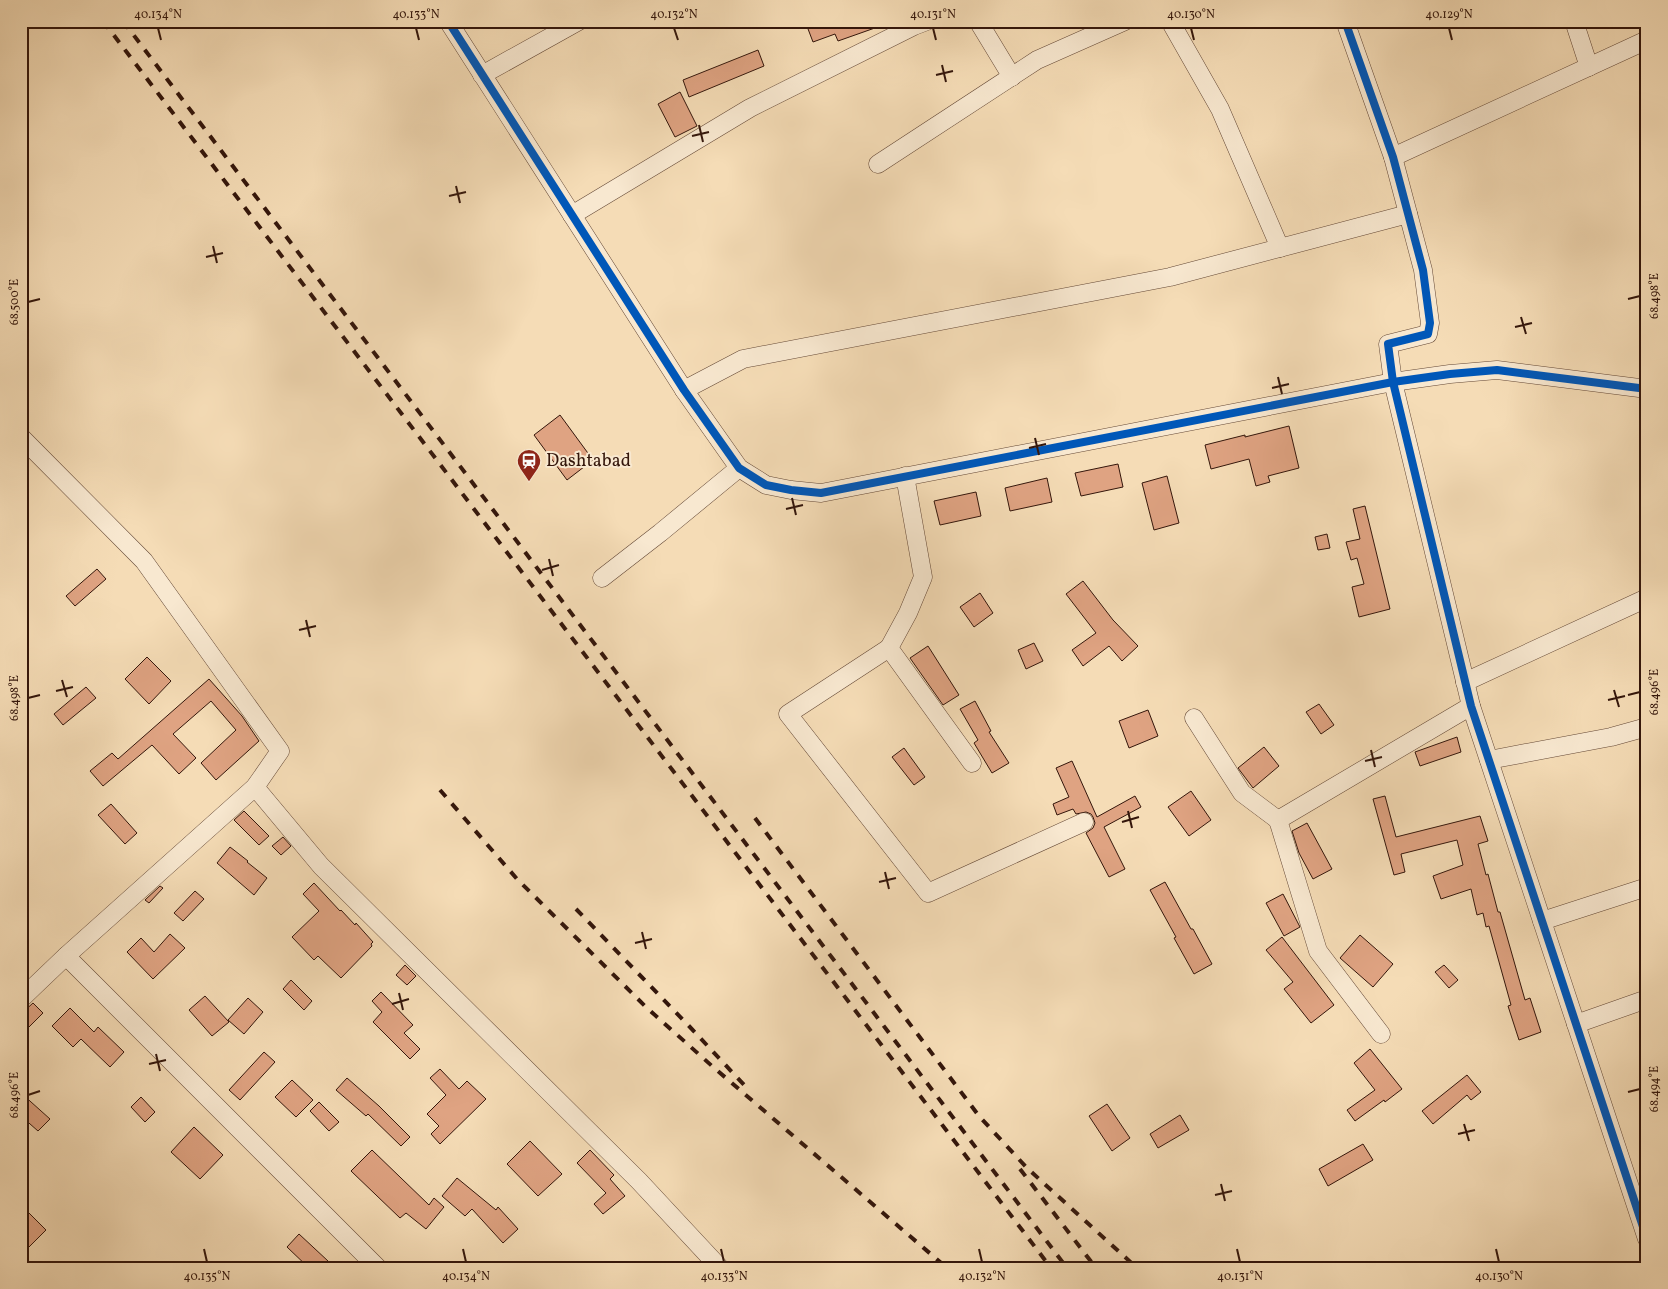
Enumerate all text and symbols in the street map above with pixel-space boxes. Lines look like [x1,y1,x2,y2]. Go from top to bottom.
text: 40.134°N [134,7,182,23]
text: 40.133°N [392,7,440,23]
text: 40.132°N [650,7,698,23]
text: 40.131°N [910,7,956,23]
text: 40.130°N [1167,7,1215,23]
text: 40.129°N [1425,7,1473,23]
text: 68.498°E [1647,273,1663,319]
text: 68.500°E [7,279,23,325]
station icon: Dashtabad [516,448,542,482]
place label: Dashtabad [546,449,631,474]
text: 68.496°E [1647,669,1663,715]
text: 68.498°E [7,675,23,721]
text: 68.494°E [1647,1066,1663,1112]
text: 68.496°E [7,1072,23,1118]
text: 40.135°N [184,1269,231,1285]
text: 40.134°N [442,1269,490,1285]
text: 40.133°N [700,1269,748,1285]
text: 40.132°N [958,1269,1006,1285]
text: 40.131°N [1217,1269,1263,1285]
text: 40.130°N [1475,1269,1523,1285]

